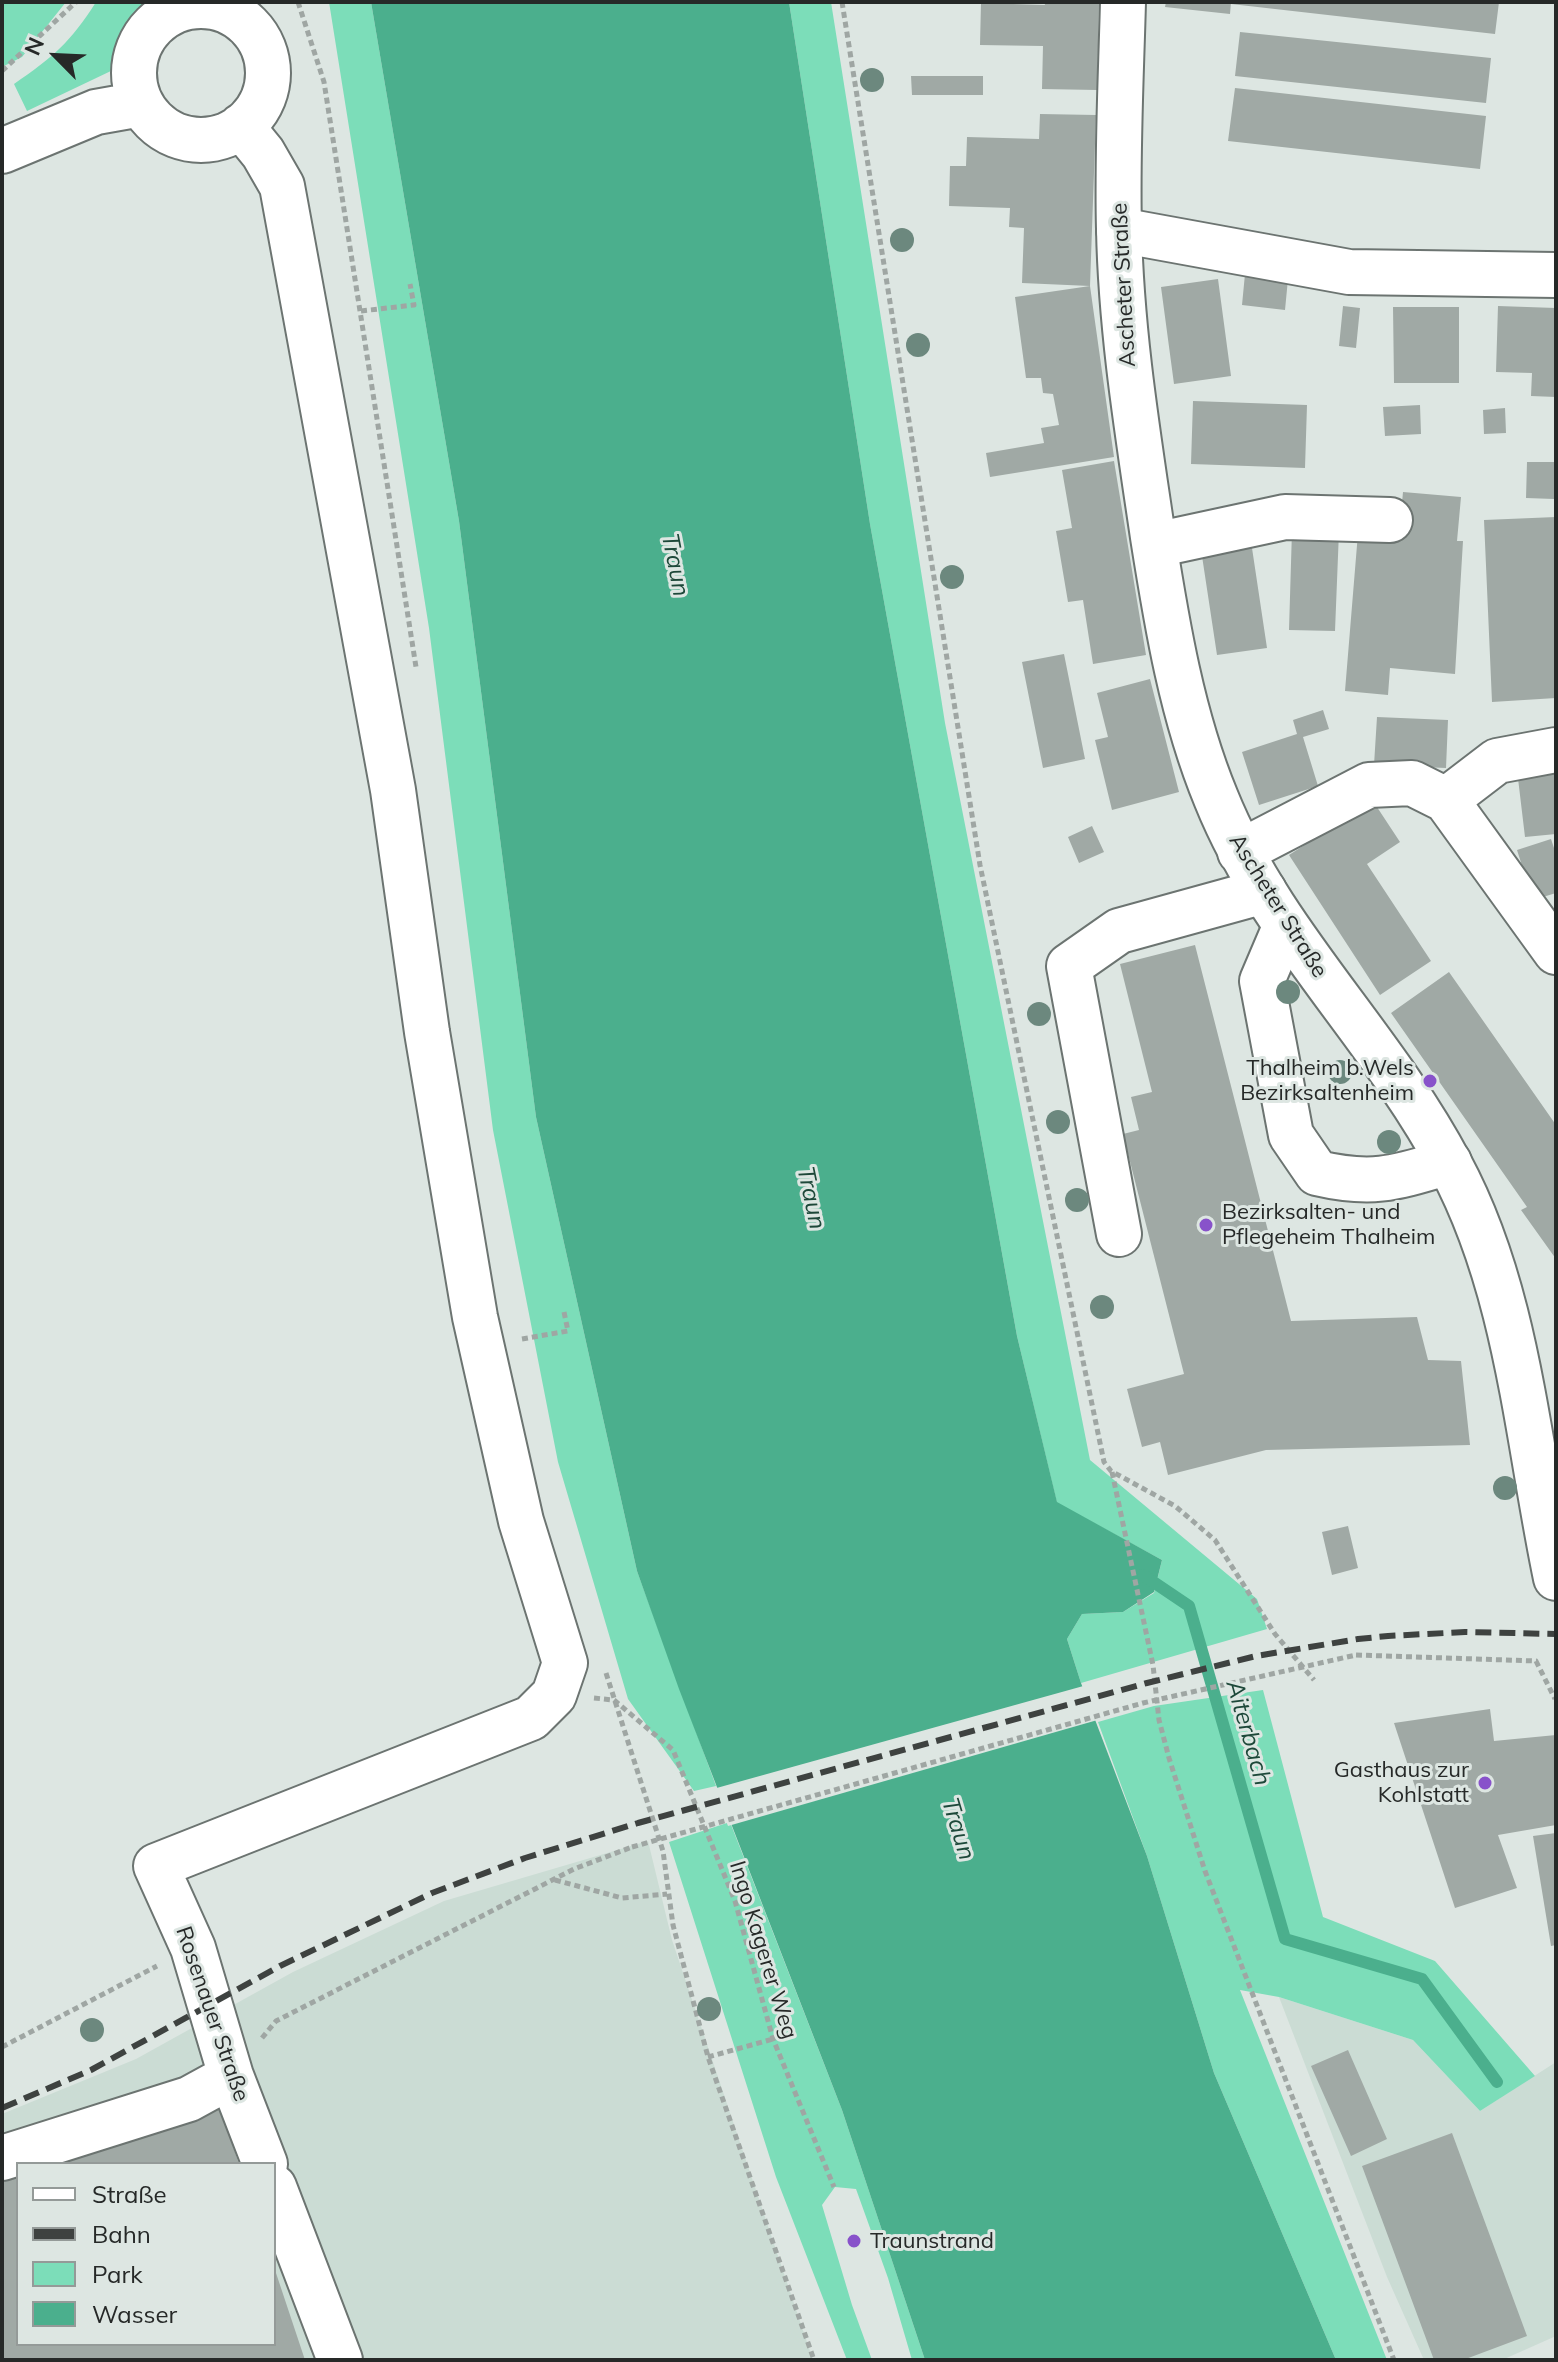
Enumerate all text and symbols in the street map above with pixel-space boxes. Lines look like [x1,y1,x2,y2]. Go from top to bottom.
north arrow [16,16,96,96]
text: N [18,33,50,60]
street label: Ascheter Straße [1107,202,1141,368]
water label: Traun [655,531,695,599]
street label: Ascheter Straße [1223,829,1333,983]
place label: Thalheim b.Wels Bezirksaltenheim [1240,1055,1414,1106]
marker: Thalheim b.Wels Bezirksaltenheim [1421,1072,1439,1090]
water label: Traun [790,1164,832,1232]
place label: Bezirksalten- und Pflegeheim Thalheim [1222,1199,1435,1250]
marker: Bezirksalten- und Pflegeheim Thalheim [1197,1216,1215,1234]
water label: Aiterbach [1219,1677,1277,1789]
place label: Gasthaus zur Kohlstatt [1334,1757,1469,1808]
marker: Gasthaus zur Kohlstatt [1476,1774,1494,1792]
water label: Traun [935,1794,981,1864]
street label: Ingo Kagerer Weg [723,1858,803,2042]
street label: Rosenauer Straße [170,1923,254,2105]
legend [16,2162,276,2346]
text: Straße [92,2179,167,2209]
text: Bahn [92,2219,151,2249]
place label: Traunstrand [870,2228,994,2254]
marker: Traunstrand [845,2232,863,2250]
text: Park [92,2259,143,2289]
text: Wasser [92,2299,177,2329]

